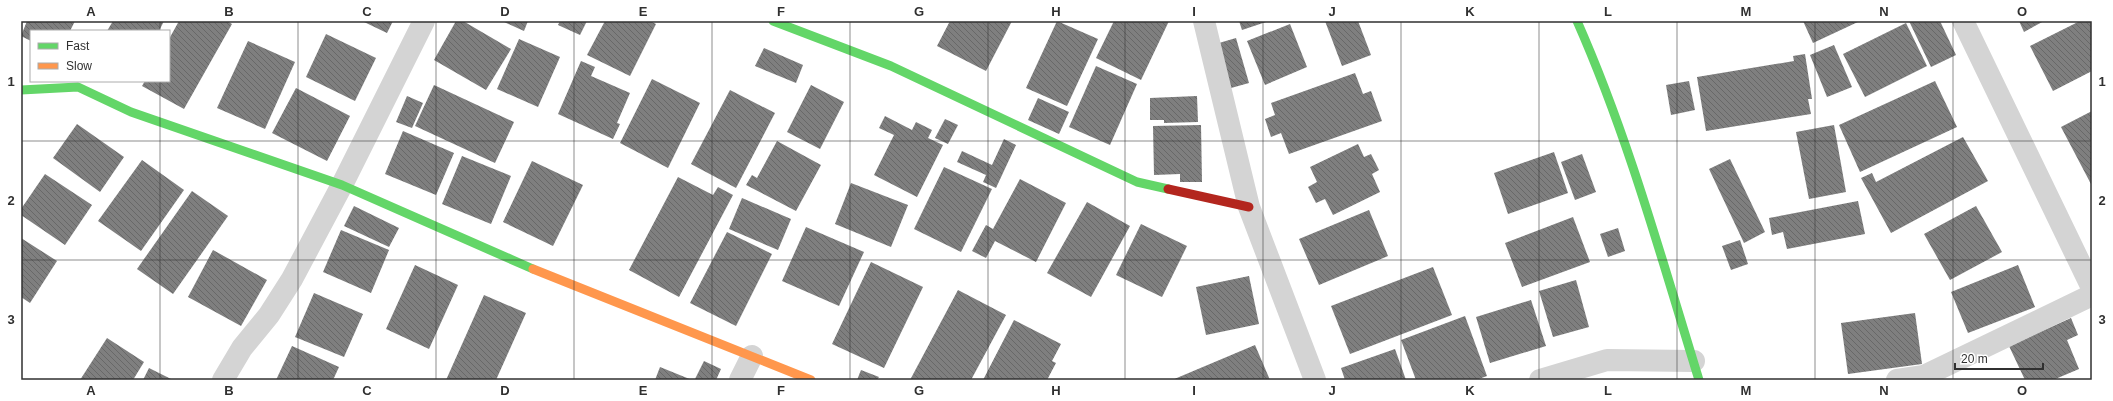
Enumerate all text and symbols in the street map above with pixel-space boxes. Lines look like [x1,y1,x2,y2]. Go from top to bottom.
text: A [86,4,96,19]
text: B [224,4,234,19]
text: C [362,4,372,19]
text: D [500,4,510,19]
text: E [639,4,648,19]
text: F [777,4,785,19]
text: G [914,4,924,19]
text: H [1051,4,1061,19]
text: I [1192,4,1196,19]
text: J [1328,4,1336,19]
text: K [1465,4,1475,19]
text: L [1604,4,1612,19]
text: M [1741,4,1751,19]
text: N [1879,4,1889,19]
text: O [2017,4,2027,19]
legend [30,30,170,82]
text: Fast [66,39,90,53]
text: Slow [66,59,92,73]
text: 1 [7,74,15,89]
text: 1 [2098,74,2106,89]
text: 2 [7,193,15,208]
text: 2 [2098,193,2106,208]
text: 3 [7,312,15,327]
text: 3 [2098,312,2106,327]
scale bar [1955,345,2043,371]
text: 20 m [1961,352,1988,366]
text: A [86,383,96,398]
text: B [224,383,234,398]
text: C [362,383,372,398]
text: D [500,383,510,398]
text: E [639,383,648,398]
text: F [777,383,785,398]
text: G [914,383,924,398]
text: H [1051,383,1061,398]
text: I [1192,383,1196,398]
text: J [1328,383,1336,398]
text: K [1465,383,1475,398]
text: L [1604,383,1612,398]
text: M [1741,383,1751,398]
text: N [1879,383,1889,398]
text: O [2017,383,2027,398]

